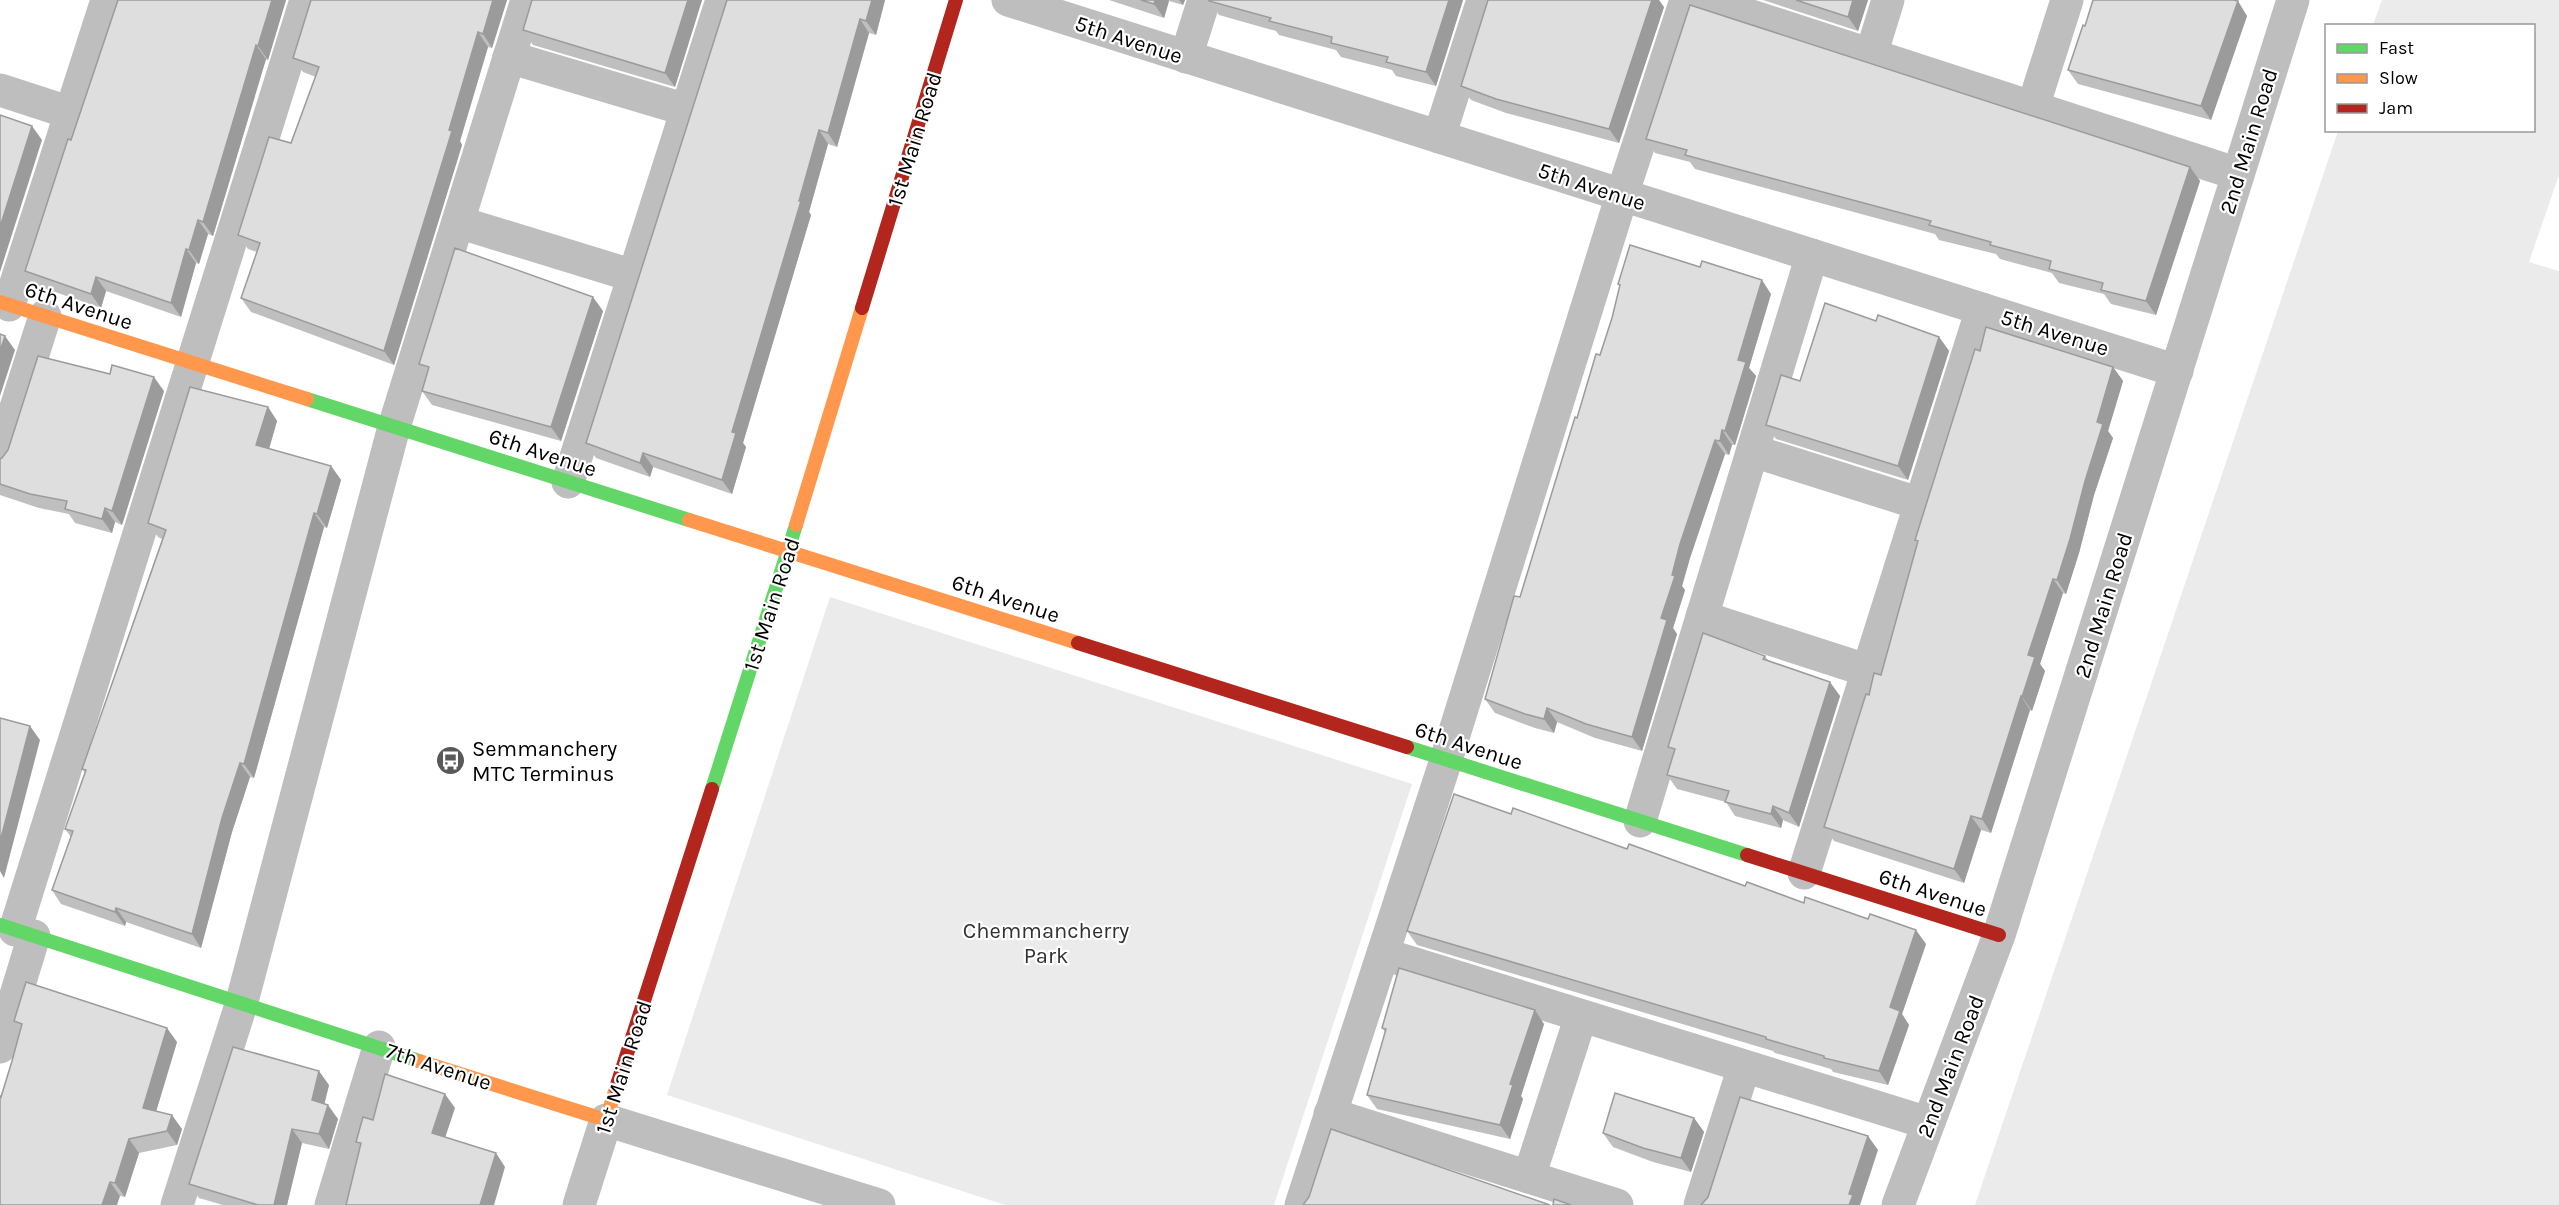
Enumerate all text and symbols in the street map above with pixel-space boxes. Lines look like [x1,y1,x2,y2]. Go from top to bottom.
street label: 5th Avenue [1072,10,1186,70]
legend [2325,24,2535,132]
text: Fast [2379,37,2414,59]
street label: 2nd Main Road [2214,65,2283,217]
text: Slow [2379,67,2418,89]
street label: 1st Main Road [882,69,948,209]
text: Jam [2379,97,2413,119]
street label: 5th Avenue [1535,157,1649,217]
street label: 6th Avenue [22,276,136,336]
street label: 5th Avenue [1998,304,2112,362]
street label: 6th Avenue [486,423,600,483]
street label: 2nd Main Road [2069,529,2138,681]
street label: 1st Main Road [738,534,806,674]
street label: 6th Avenue [949,569,1063,629]
street label: 6th Avenue [1412,716,1526,776]
place label: Semmanchery MTC Terminus [472,736,617,787]
bus stop icon: Semmanchery MTC Terminus [435,745,467,777]
street label: 6th Avenue [1876,863,1990,923]
park label: Chemmancherry Park [963,918,1129,969]
street label: 2nd Main Road [1912,991,1990,1141]
street label: 1st Main Road [590,997,658,1137]
street label: 7th Avenue [383,1038,495,1096]

